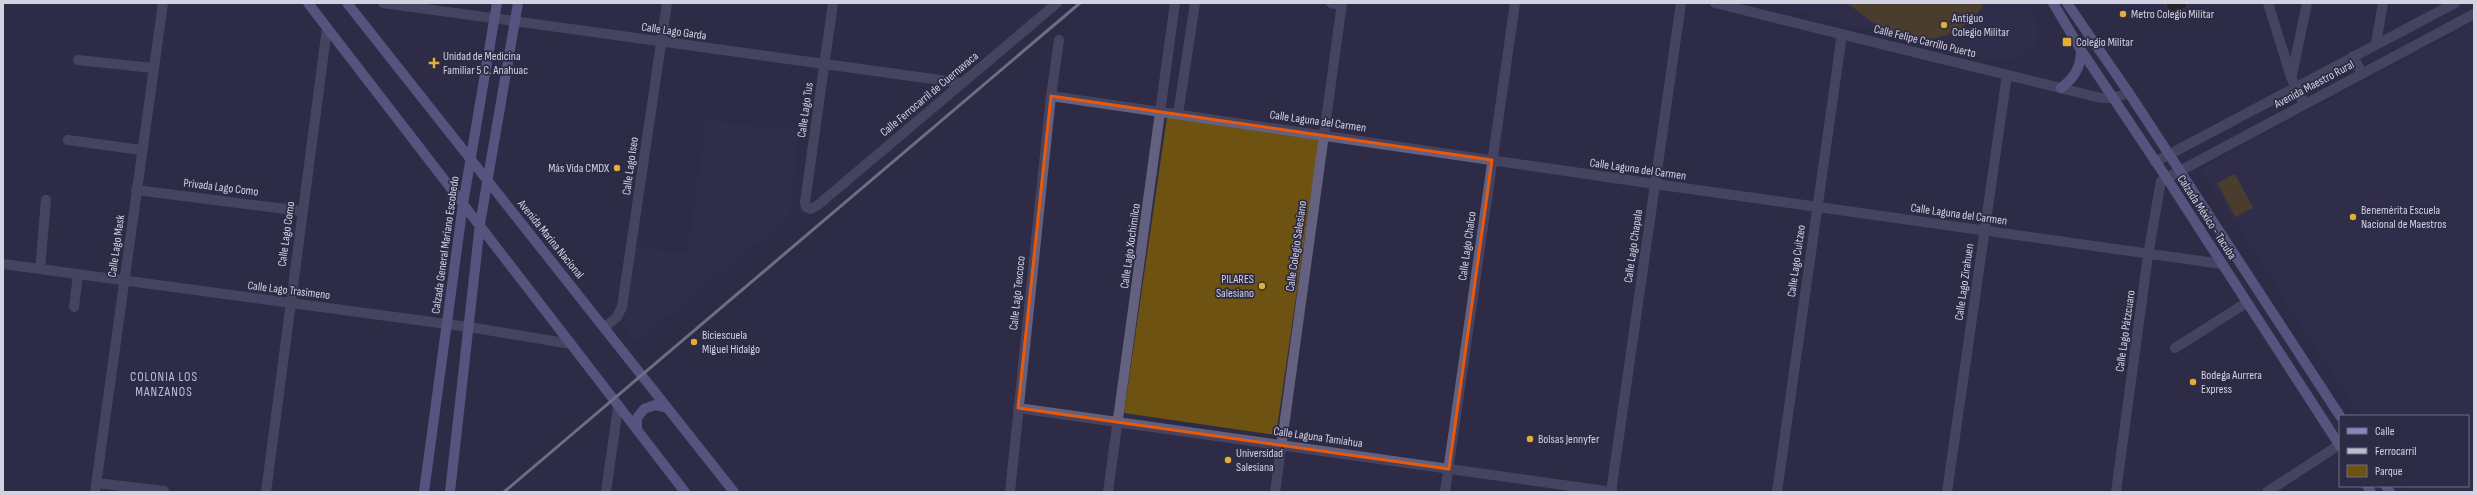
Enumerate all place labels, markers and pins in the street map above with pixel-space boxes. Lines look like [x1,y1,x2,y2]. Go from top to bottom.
place label: Metro Colegio Militar [2131,7,2215,22]
marker: Metro Colegio Militar [2118,9,2128,19]
place label: Antiguo Colegio Militar [1951,11,2010,40]
marker: Antiguo Colegio Militar [1939,20,1949,30]
place label: Colegio Militar [2076,35,2134,50]
marker: Colegio Militar [2061,36,2073,48]
place label: Unidad de Medicina Familiar 5 C. Anahuac [443,49,528,78]
marker: Unidad de Medicina Familiar 5 C. Anahuac [428,57,440,69]
place label: Más Vida CMDX [548,161,610,176]
marker: Más Vida CMDX [612,163,622,173]
place label: Benemérita Escuela Nacional de Maestros [2361,203,2446,232]
marker: Benemérita Escuela Nacional de Maestros [2348,212,2358,222]
place label: PILARES Salesiano [1216,272,1254,301]
marker: PILARES Salesiano [1257,281,1267,291]
place label: Biciescuela Miguel Hidalgo [702,328,760,357]
marker: Biciescuela Miguel Hidalgo [689,337,699,347]
place label: Bodega Aurrera Express [2201,368,2262,397]
marker: Bodega Aurrera Express [2188,377,2198,387]
place label: Bolsas Jennyfer [1538,432,1600,447]
marker: Bolsas Jennyfer [1525,434,1535,444]
place label: Universidad Salesiana [1236,446,1283,475]
marker: Universidad Salesiana [1223,455,1233,465]

